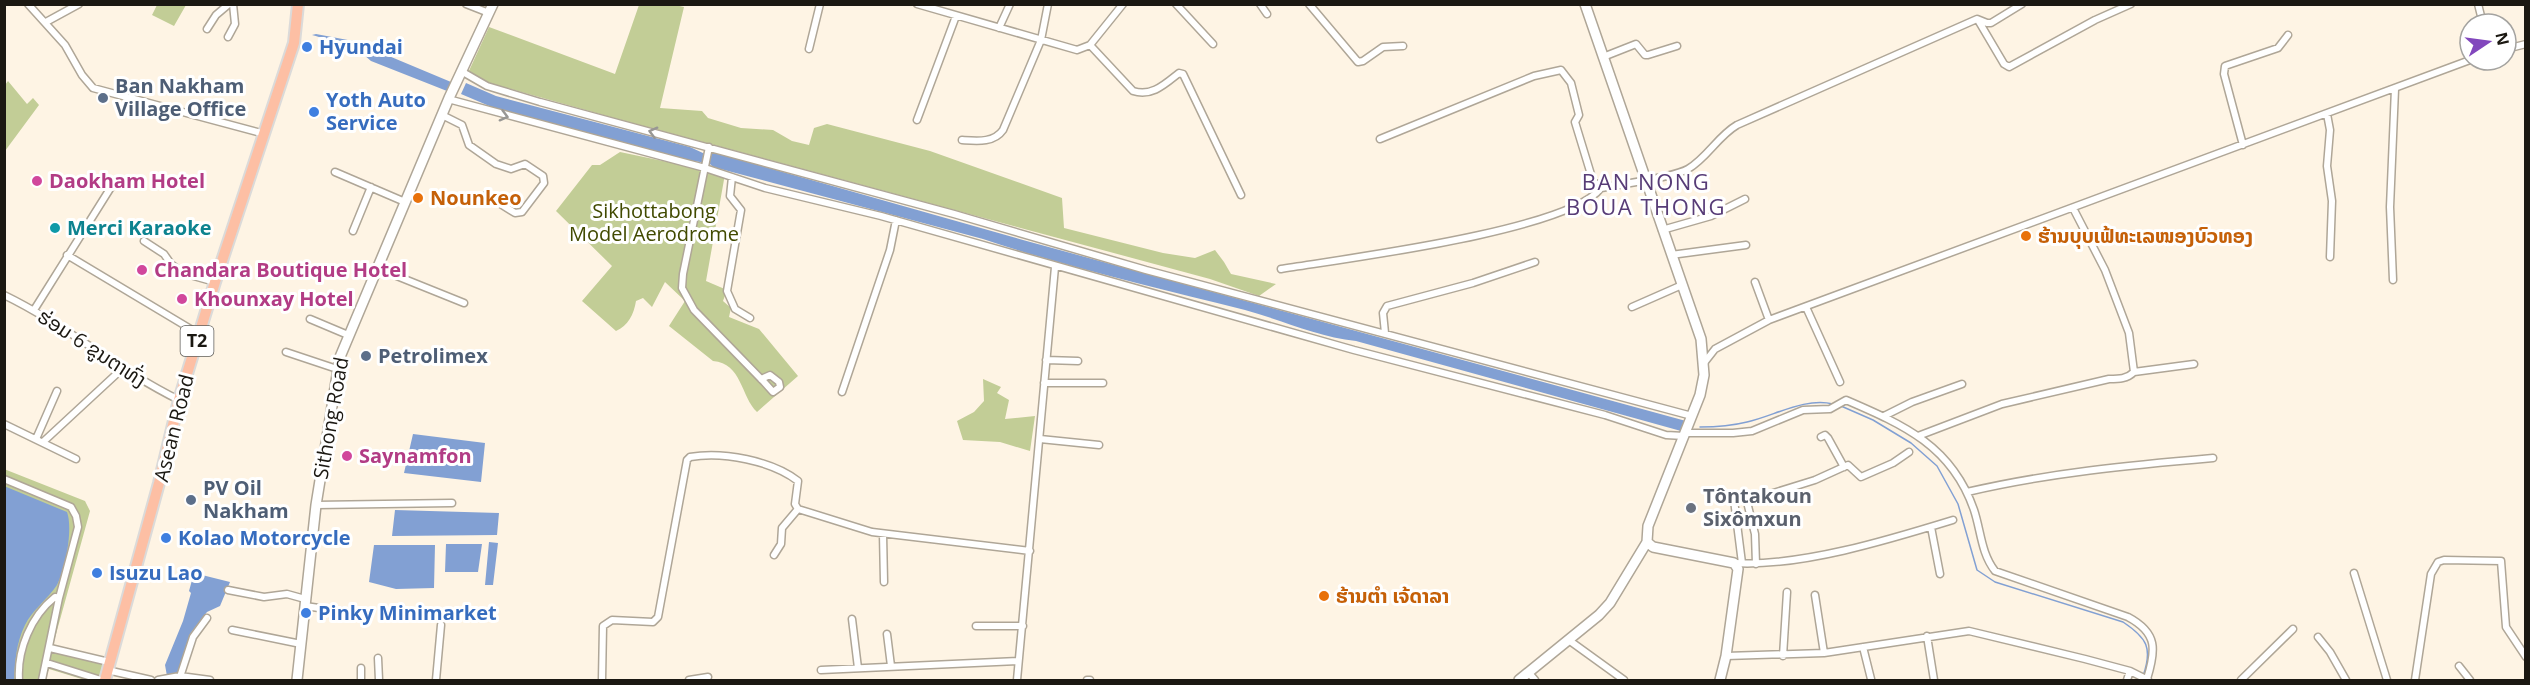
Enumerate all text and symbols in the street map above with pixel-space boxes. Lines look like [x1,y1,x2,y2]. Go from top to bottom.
north arrow [2458,12,2518,72]
text: N [2490,30,2515,47]
place label: Hyundai [319,33,403,60]
marker: Hyundai [300,40,314,54]
place label: Ban Nakham Village Office [115,72,246,122]
place label: Yoth Auto Service [326,86,426,136]
marker: Ban Nakham Village Office [96,91,110,105]
marker: Yoth Auto Service [307,105,321,119]
one-way arrow [499,109,509,121]
one-way arrow [648,126,658,139]
district label: BAN NONG BOUA THONG [1566,166,1726,221]
place label: Daokham Hotel [49,167,205,194]
marker: Daokham Hotel [30,174,44,188]
place label: Nounkeo [430,184,522,211]
marker: Nounkeo [411,191,425,205]
park label: Sikhottabong Model Aerodrome [569,197,739,247]
place label: Merci Karaoke [67,214,211,241]
marker: Merci Karaoke [48,221,62,235]
place label: ຮ້ານບຸບເຟ້ທະເລໜອງບົວທອງ [2038,222,2253,249]
marker: ຮ້ານບຸບເຟ້ທະເລໜອງບົວທອງ [2019,229,2033,243]
place label: Chandara Boutique Hotel [154,256,407,283]
marker: Chandara Boutique Hotel [135,263,149,277]
place label: Khounxay Hotel [194,285,354,312]
marker: Khounxay Hotel [175,292,189,306]
street label: ຮ່ອມ 6 ຂູນຕາທົ່ງ [33,302,152,393]
road number: T2 [180,326,214,356]
place label: Petrolimex [378,342,488,369]
marker: Petrolimex [359,349,373,363]
street label: Sithong Road [306,355,355,481]
street label: Asean Road [147,371,200,484]
place label: Saynamfon [359,442,472,469]
marker: Saynamfon [340,449,354,463]
place label: PV Oil Nakham [203,474,289,524]
place label: Tôntakoun Sixômxun [1703,482,1812,532]
marker: PV Oil Nakham [184,493,198,507]
marker: Tôntakoun Sixômxun [1684,501,1698,515]
place label: Kolao Motorcycle [178,524,351,551]
marker: Kolao Motorcycle [159,531,173,545]
place label: Isuzu Lao [109,559,203,586]
marker: Isuzu Lao [90,566,104,580]
place label: ຮ້ານຕຳ ເຈ້ດາລາ [1336,582,1449,609]
marker: ຮ້ານຕຳ ເຈ້ດາລາ [1317,589,1331,603]
place label: Pinky Minimarket [318,599,497,626]
marker: Pinky Minimarket [299,606,313,620]

